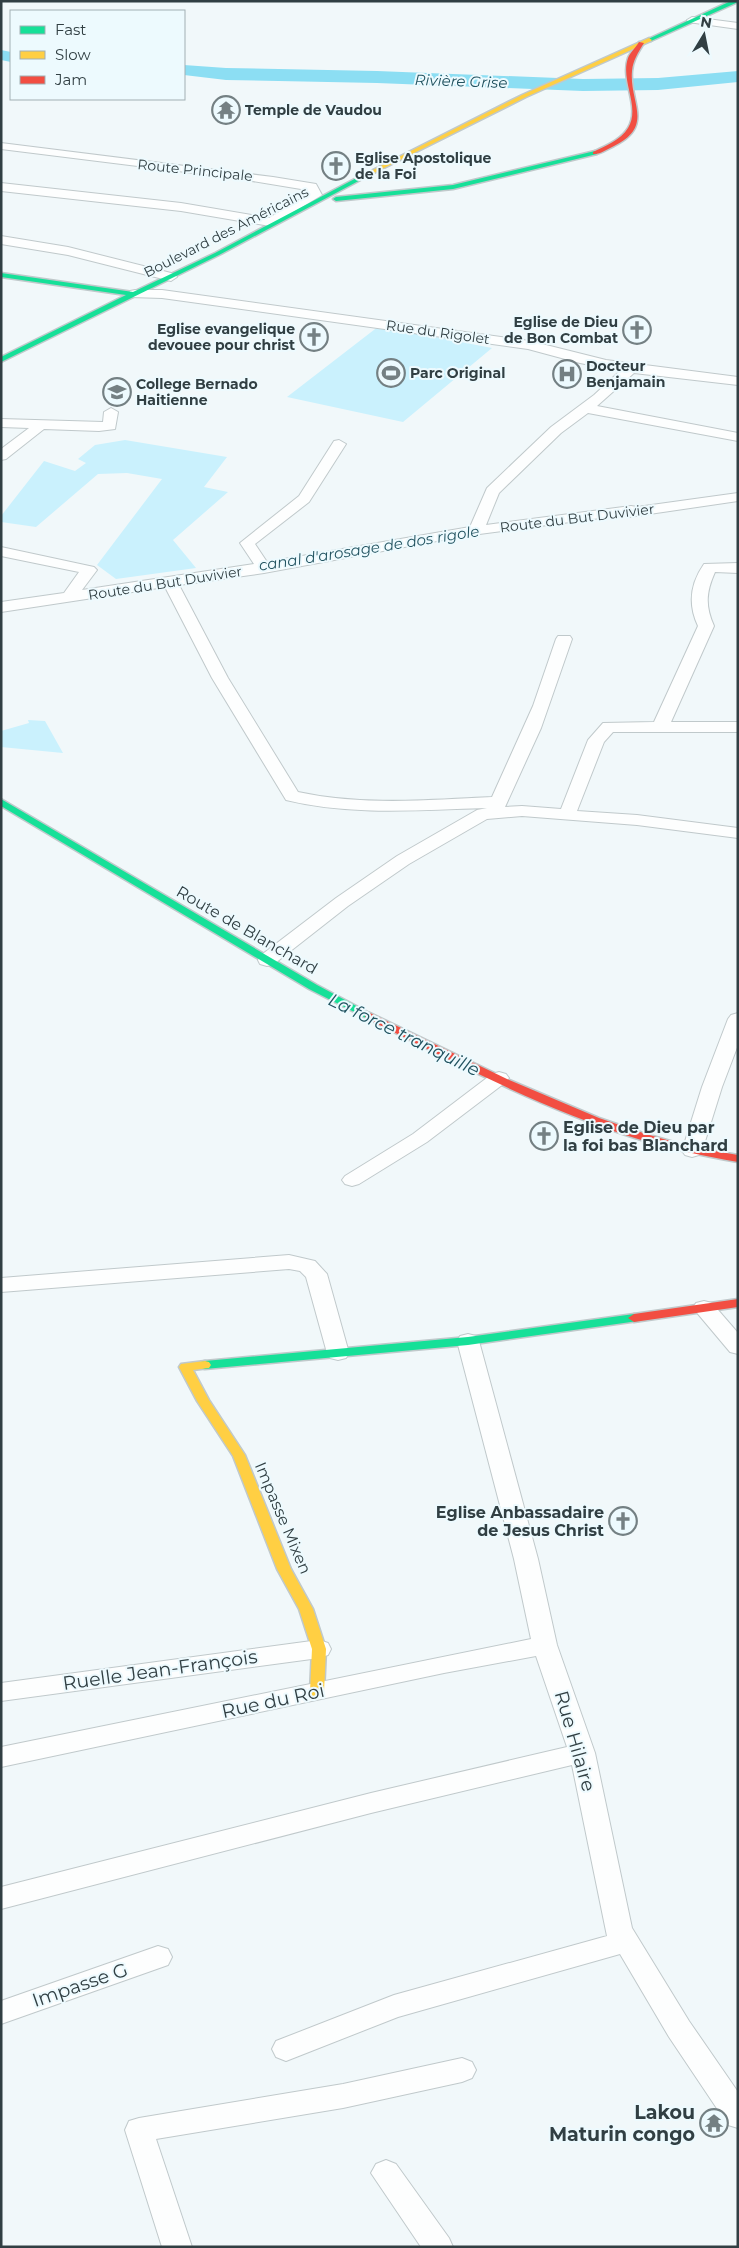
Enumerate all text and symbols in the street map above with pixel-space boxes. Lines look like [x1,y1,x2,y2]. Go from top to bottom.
legend [10,10,185,100]
north arrow [679,10,729,60]
text: N [699,12,713,32]
text: Fast [55,20,86,39]
text: Slow [55,45,91,64]
text: Jam [54,70,87,89]
water label: Rivière Grise [414,70,508,92]
temple icon: Temple de Vaudou [211,95,241,125]
place label: Temple de Vaudou [245,101,382,119]
place label: Eglise Apostolique de la Foi [355,149,492,183]
church icon: Eglise Apostolique de la Foi [321,151,351,181]
street label: Route Principale [136,155,254,185]
street label: Boulevard des Américains [141,183,311,281]
place label: Eglise de Dieu de Bon Combat [504,313,618,347]
church icon: Eglise de Dieu de Bon Combat [622,315,652,345]
street label: Rue du Rigolet [385,316,491,348]
place label: Eglise evangelique devouee pour christ [148,320,295,354]
church icon: Eglise evangelique devouee pour christ [299,322,329,352]
place label: Docteur Benjamain [586,357,665,391]
sports icon: Parc Original [376,358,406,388]
hospital icon: Docteur Benjamain [552,359,582,389]
place label: Parc Original [410,364,505,382]
place label: College Bernado Haitienne [136,375,258,409]
school or university icon: College Bernado Haitienne [102,377,132,407]
street label: Route du But Duvivier [499,500,656,536]
water label: canal d'arosage de dos rigole [257,521,481,575]
street label: Route du But Duvivier [87,562,244,604]
street label: Route de Blanchard [173,882,321,978]
water label: La force tranquille [325,989,483,1081]
place label: Eglise de Dieu par la foi bas Blanchard [563,1118,728,1155]
church icon: Eglise de Dieu par la foi bas Blanchard [529,1121,559,1151]
street label: Impasse Mixen [251,1459,315,1577]
place label: Eglise Anbassadaire de Jesus Christ [436,1503,604,1540]
church icon: Eglise Anbassadaire de Jesus Christ [608,1506,638,1536]
street label: Ruelle Jean-François [61,1645,259,1695]
street label: Rue du Roi [220,1679,326,1723]
street label: Rue Hilaire [550,1688,600,1794]
street label: Impasse G [29,1958,131,2012]
place label: Lakou Maturin congo [549,2101,695,2146]
temple icon: Lakou Maturin congo [699,2108,729,2138]

